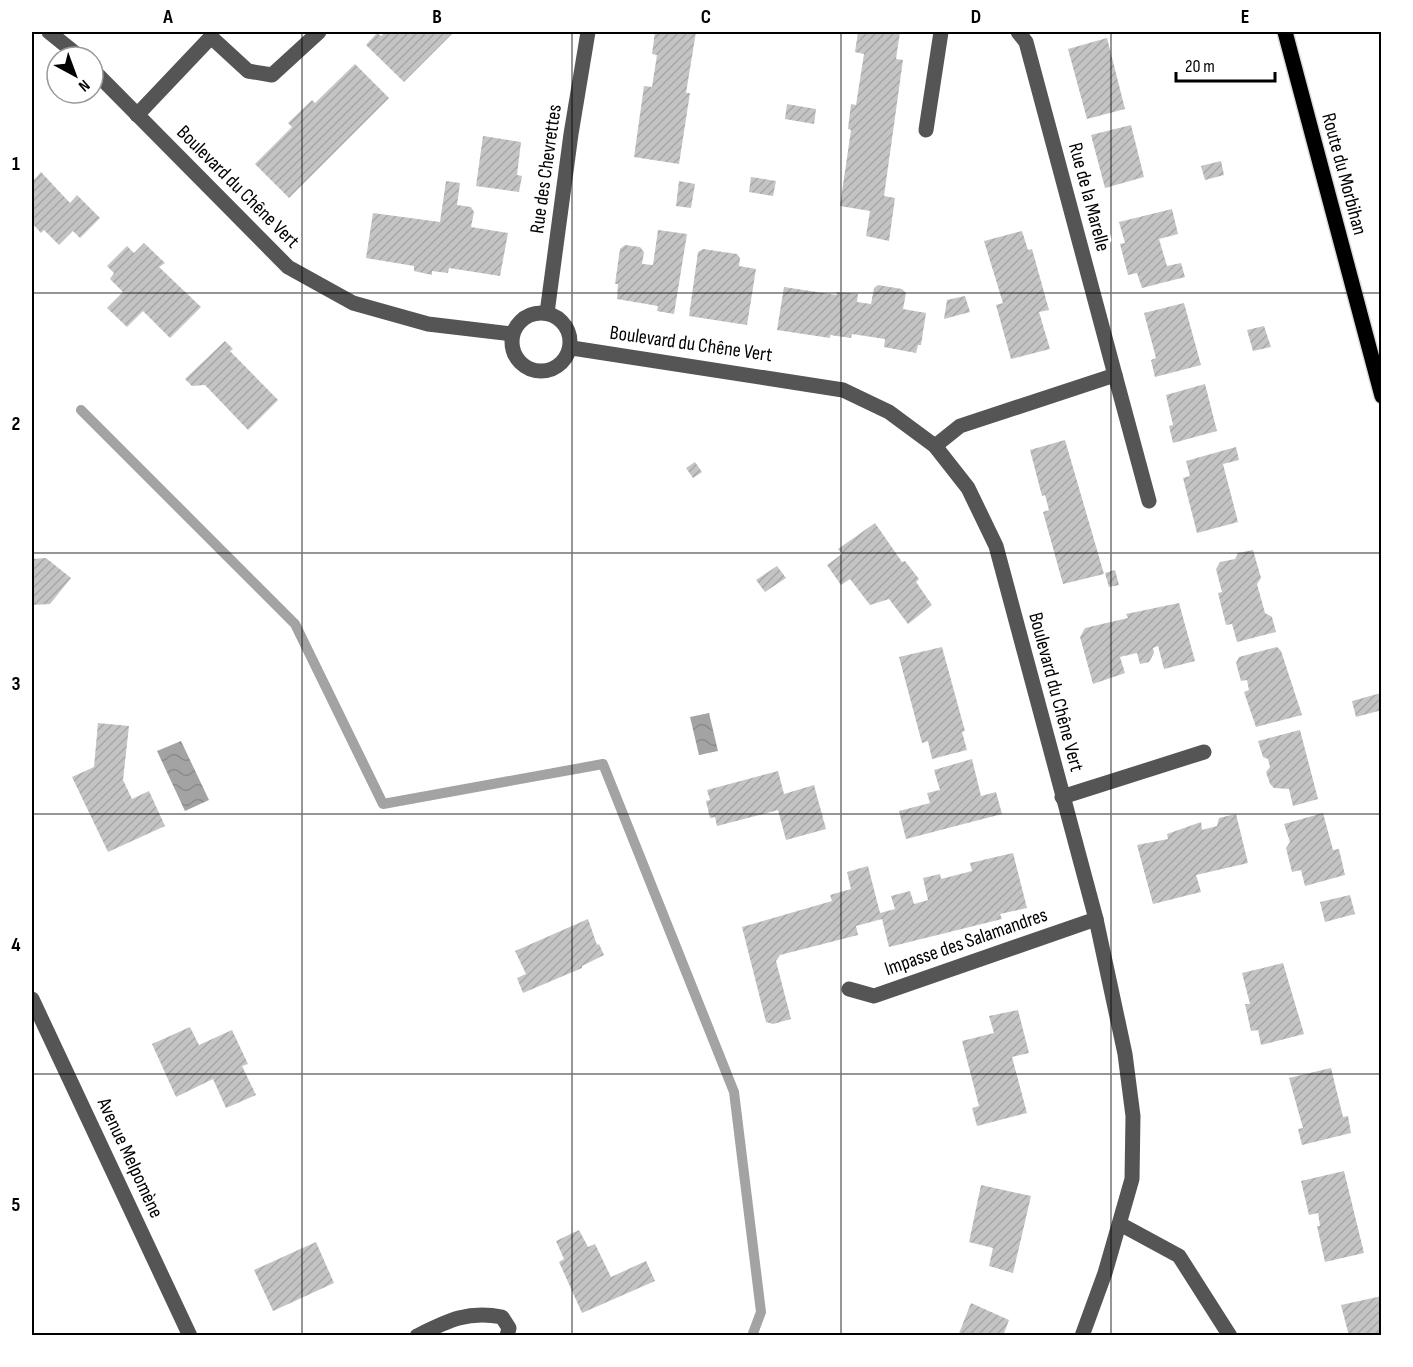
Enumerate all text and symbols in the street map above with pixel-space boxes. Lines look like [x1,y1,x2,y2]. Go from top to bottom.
text: A [162,5,173,29]
text: B [432,5,442,29]
text: C [701,5,711,29]
text: D [971,5,981,29]
text: E [1241,5,1249,29]
north arrow [45,45,105,105]
scale bar [1176,45,1275,83]
text: 20 m [1185,56,1215,77]
text: N [74,75,93,95]
street label: Rue des Chevrettes [525,103,567,235]
street label: Route du Morbihan [1316,110,1372,238]
street label: Boulevard du Chêne Vert [172,121,304,253]
street label: Rue de la Marelle [1063,140,1115,254]
text: 1 [12,152,20,176]
street label: Boulevard du Chêne Vert [608,321,774,367]
text: 2 [12,412,20,436]
street label: Boulevard du Chêne Vert [1023,610,1089,774]
text: 3 [12,672,21,696]
street label: Impasse des Salamandres [881,903,1051,981]
text: 4 [11,933,21,957]
street label: Avenue Melpomène [91,1093,168,1222]
text: 5 [12,1193,21,1217]

